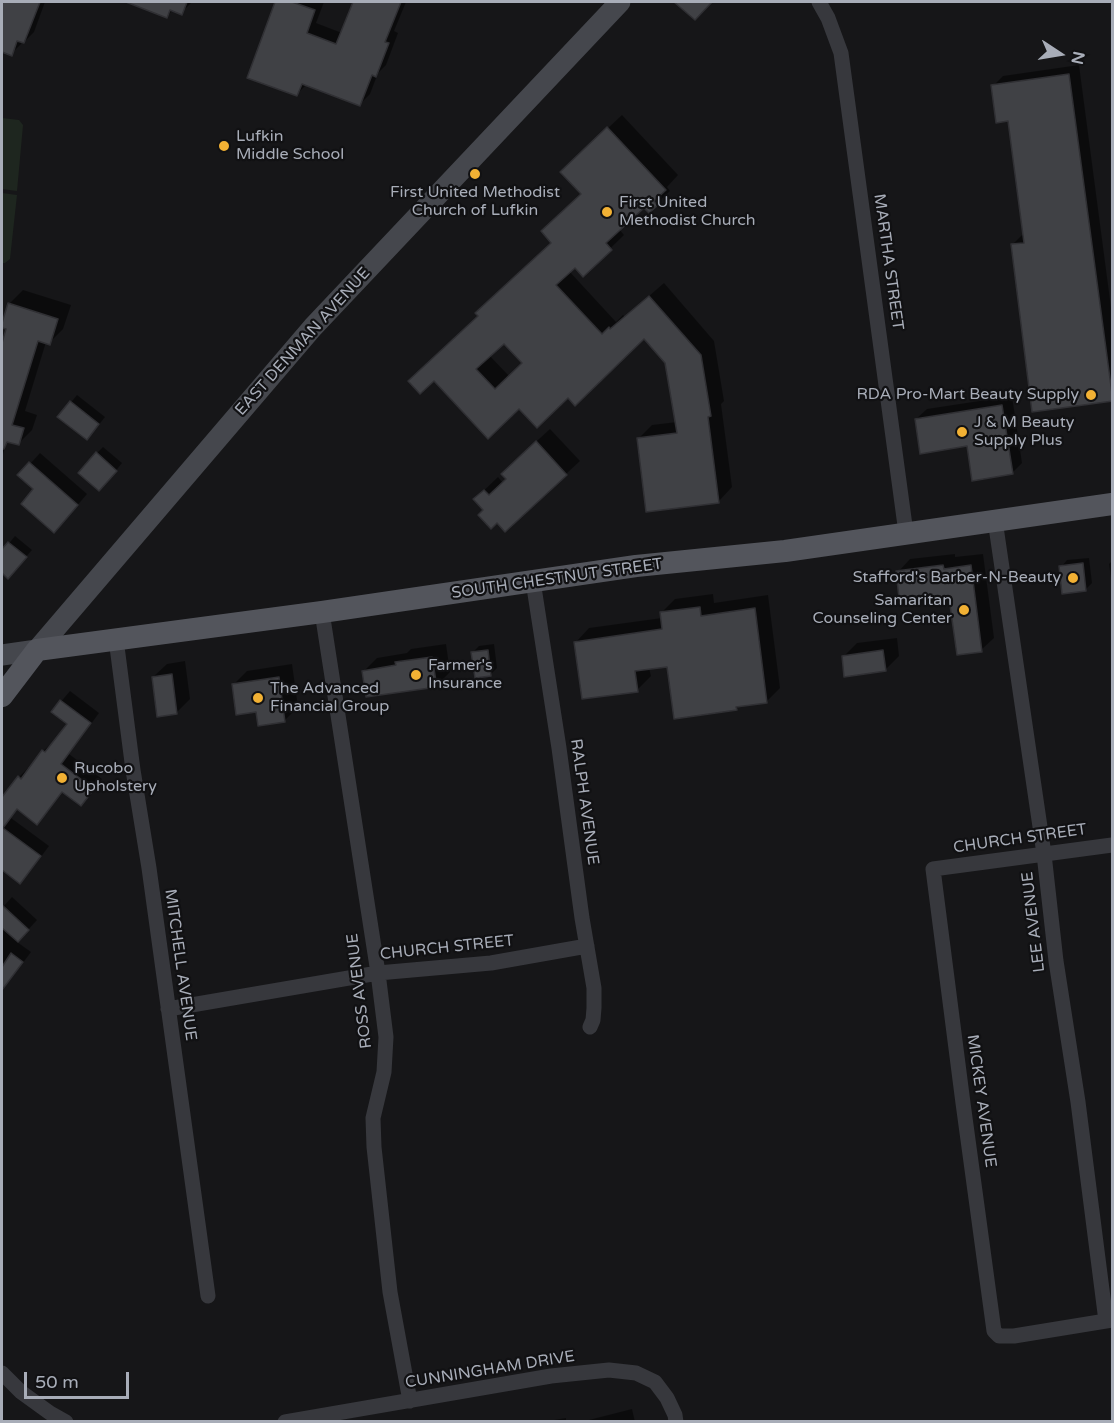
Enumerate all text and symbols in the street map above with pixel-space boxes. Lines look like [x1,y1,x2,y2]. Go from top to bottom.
north arrow [1030,24,1090,84]
text: N [1066,49,1089,66]
place label: Lufkin Middle School [236,127,344,165]
marker: Lufkin Middle School [217,139,231,153]
marker: First United Methodist Church of Lufkin [468,167,482,181]
place label: First United Methodist Church of Lufkin [390,183,560,221]
place label: First United Methodist Church [619,193,756,231]
street label: MARTHA STREET [869,193,907,331]
marker: First United Methodist Church [600,205,614,219]
street label: EAST DENMAN AVENUE [231,264,375,420]
place label: RDA Pro-Mart Beauty Supply [856,385,1079,405]
marker: RDA Pro-Mart Beauty Supply [1084,388,1098,402]
place label: J & M Beauty Supply Plus [974,413,1074,451]
marker: J & M Beauty Supply Plus [955,425,969,439]
street label: SOUTH CHESTNUT STREET [450,555,664,603]
place label: Stafford's Barber-N-Beauty [853,568,1061,588]
marker: Stafford's Barber-N-Beauty [1066,571,1080,585]
place label: Samaritan Counseling Center [813,591,952,629]
marker: Samaritan Counseling Center [957,603,971,617]
place label: Farmer's Insurance [428,656,502,694]
marker: Farmer's Insurance [409,668,423,682]
place label: The Advanced Financial Group [270,679,389,717]
marker: The Advanced Financial Group [251,691,265,705]
street label: RALPH AVENUE [566,738,602,866]
place label: Rucobo Upholstery [74,759,157,797]
marker: Rucobo Upholstery [55,771,69,785]
street label: CHURCH STREET [952,820,1088,858]
street label: LEE AVENUE [1018,870,1050,974]
street label: MITCHELL AVENUE [160,888,200,1042]
street label: CHURCH STREET [379,931,515,965]
street label: ROSS AVENUE [343,932,377,1050]
street label: MICKEY AVENUE [962,1033,1000,1169]
street label: CUNNINGHAM DRIVE [404,1347,576,1393]
scale bar [27,1360,132,1398]
text: 50 m [35,1371,79,1393]

